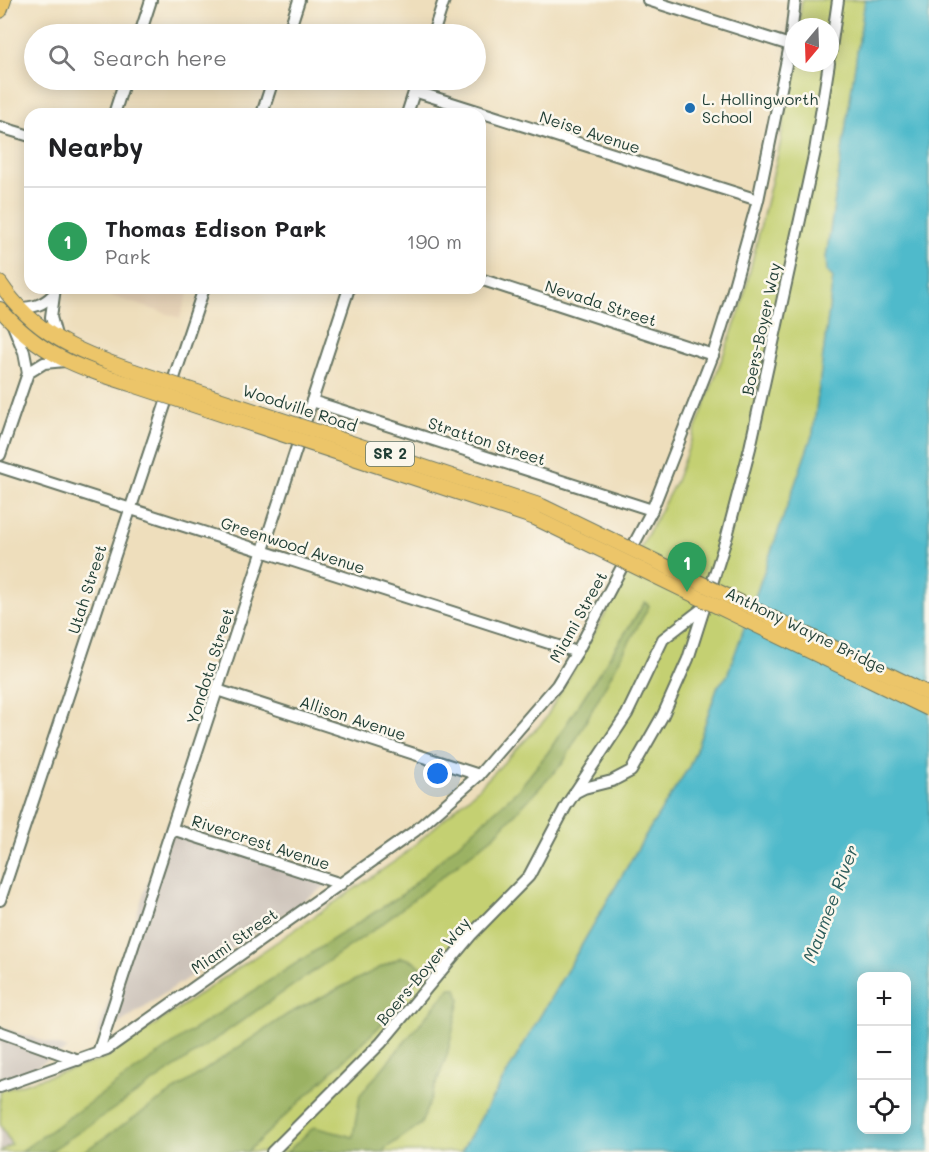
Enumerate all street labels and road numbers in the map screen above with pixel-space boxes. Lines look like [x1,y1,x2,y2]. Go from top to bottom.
street label: Neise Avenue [537,105,643,158]
street label: Boers-Boyer Way [736,261,785,397]
street label: Nevada Street [543,275,660,330]
street label: Woodville Road [240,379,360,436]
street label: Stratton Street [426,412,549,469]
road number: SR 2 [366,442,414,466]
street label: Greenwood Avenue [218,511,368,578]
street label: Utah Street [62,541,111,636]
street label: Miami Street [544,567,611,666]
street label: Anthony Wayne Bridge [722,581,890,678]
street label: Yondota Street [181,605,238,727]
street label: Allison Avenue [297,690,409,745]
street label: Rivercrest Avenue [189,809,333,874]
street label: Miami Street [186,903,281,978]
street label: Boers-Boyer Way [371,912,474,1029]

